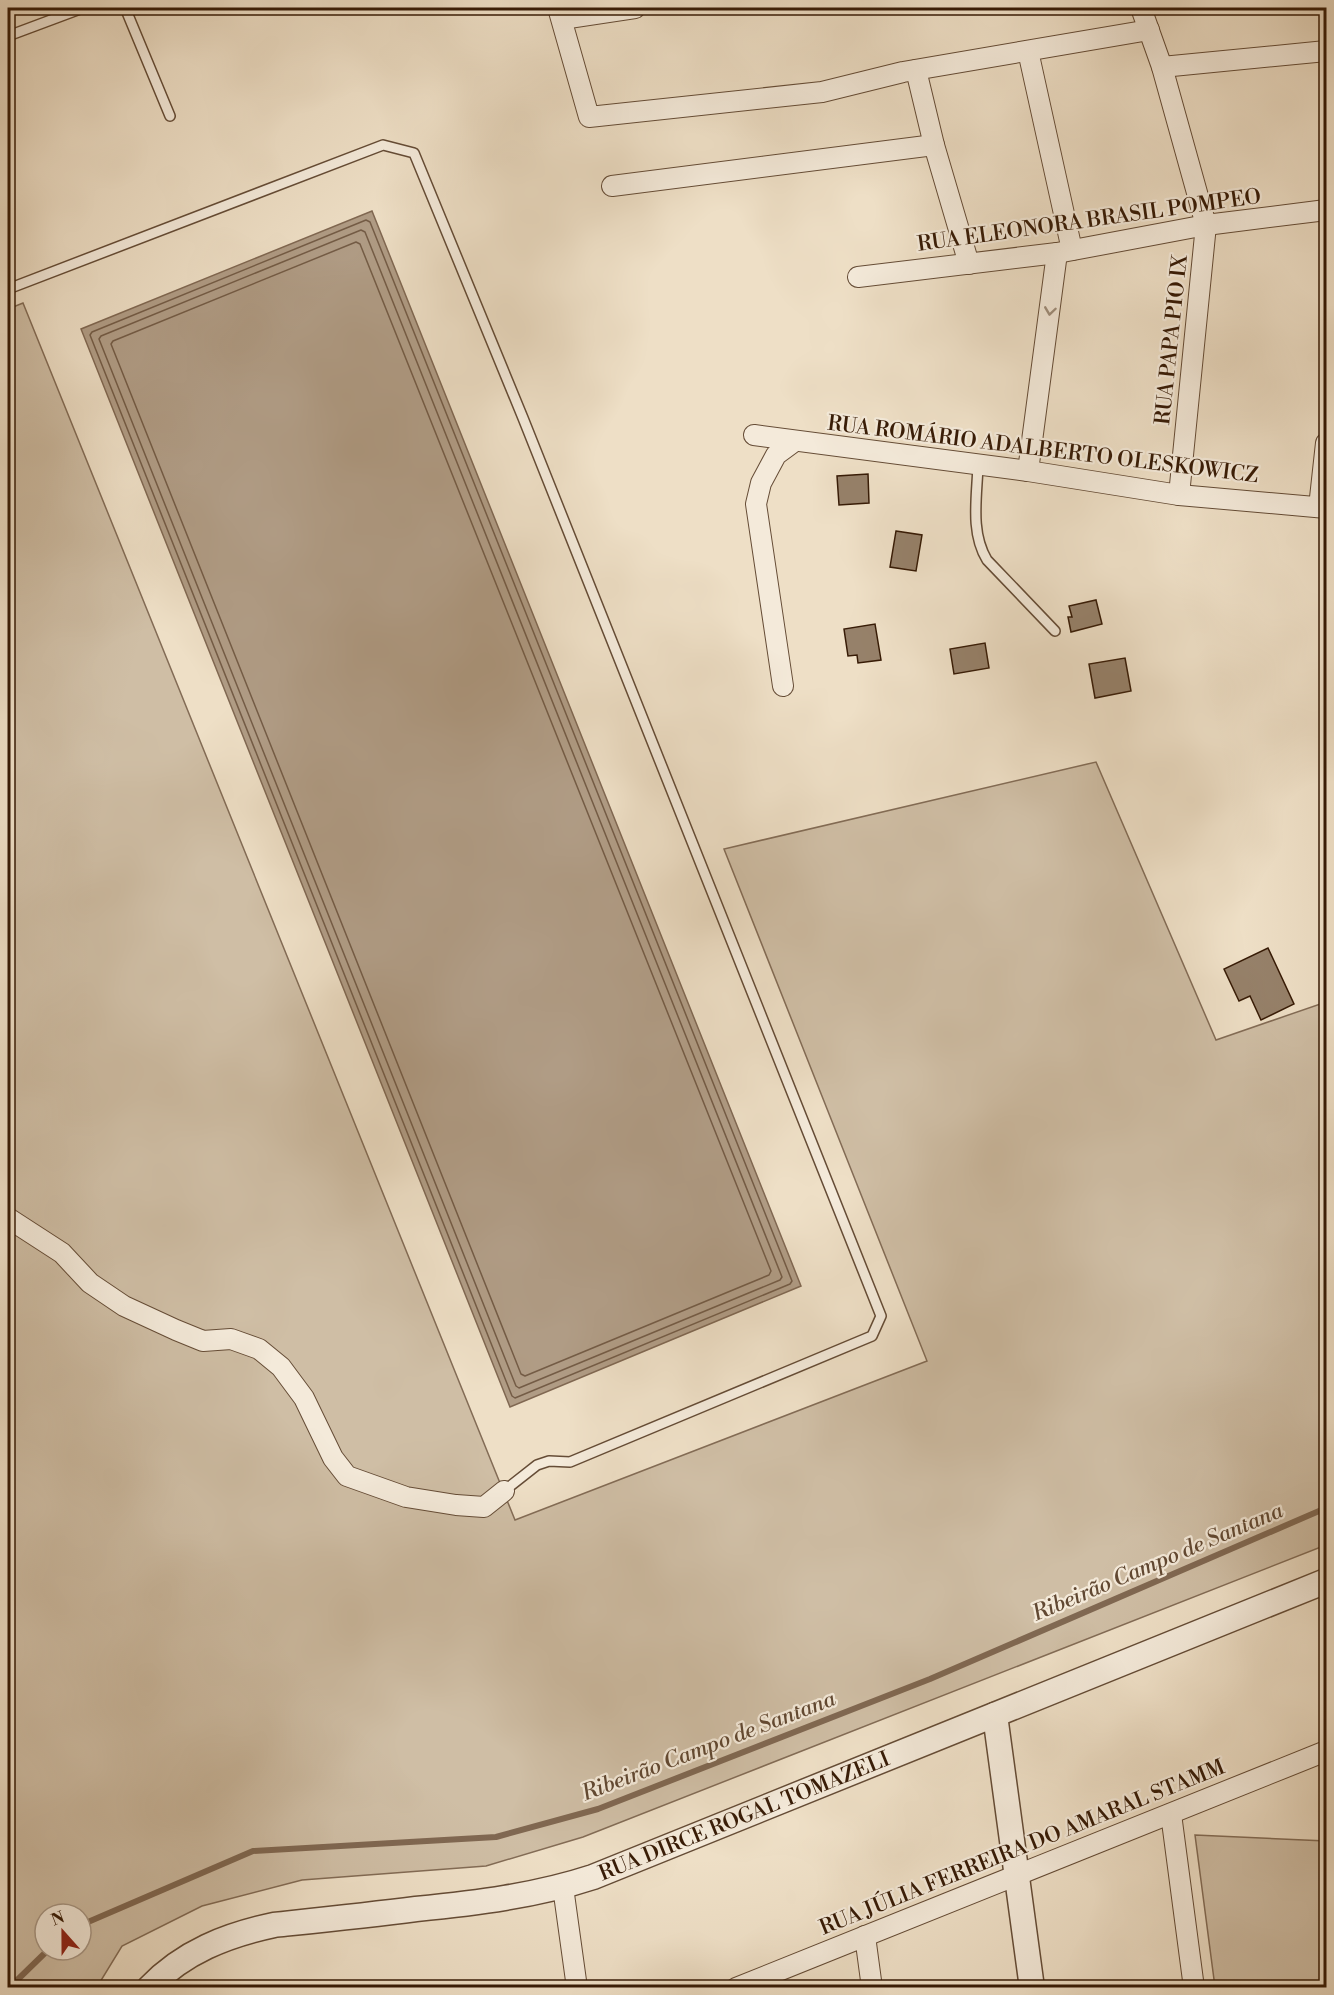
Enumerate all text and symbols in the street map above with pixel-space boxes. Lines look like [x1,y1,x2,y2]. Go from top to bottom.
street label: RUA ELEONORA BRASIL POMPEO [916,184,1263,258]
street label: RUA PAPA PIO IX [1150,253,1194,426]
one-way arrow [1044,306,1056,316]
street label: RUA ROMÁRIO ADALBERTO OLESKOWICZ [826,409,1260,489]
water label: Ribeirão Campo de Santana [1027,1497,1288,1628]
water label: Ribeirão Campo de Santana [577,1685,840,1808]
street label: RUA DIRCE ROGAL TOMAZELI [595,1747,894,1887]
street label: RUA JÚLIA FERREIRA DO AMARAL STAMM [815,1751,1229,1941]
north arrow [33,1902,93,1962]
text: N [48,1907,68,1931]

